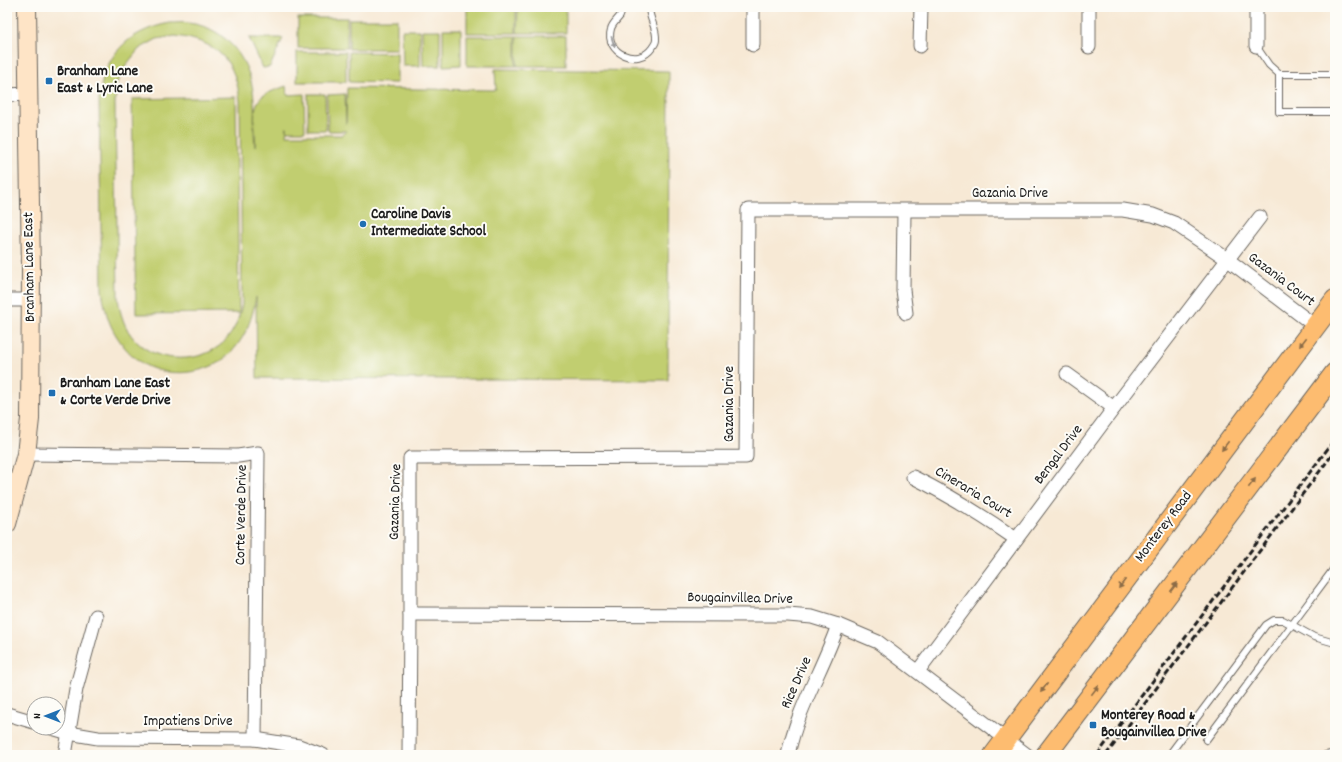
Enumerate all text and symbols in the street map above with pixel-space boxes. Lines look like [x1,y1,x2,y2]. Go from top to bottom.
one-way arrow [610,37,616,49]
place label: Branham Lane East & Lyric Lane [57,61,153,100]
marker: Branham Lane East & Lyric Lane [44,76,54,86]
street label: Gazania Drive [972,183,1049,205]
place label: Caroline Davis Intermediate School [371,204,486,243]
street label: Branham Lane East [18,211,42,322]
marker: Caroline Davis Intermediate School [358,219,368,229]
street label: Gazania Court [1243,247,1320,313]
one-way arrow [1299,337,1307,348]
street label: Gazania Drive [719,365,741,442]
place label: Branham Lane East & Corte Verde Drive [60,373,171,412]
marker: Branham Lane East & Corte Verde Drive [47,388,57,398]
street label: Bengal Drive [1029,420,1089,490]
one-way arrow [1221,441,1229,452]
street label: Cineraria Court [930,461,1016,525]
street label: Gazania Drive [384,463,408,541]
street label: Corte Verde Drive [230,464,254,565]
one-way arrow [1248,478,1256,488]
street label: Monterey Road [1130,487,1198,567]
one-way arrow [1118,578,1126,589]
one-way arrow [1169,581,1178,592]
street label: Bougainvillea Drive [687,587,793,611]
street label: Rice Drive [776,653,818,713]
one-way arrow [1040,683,1048,693]
one-way arrow [1091,685,1099,696]
north arrow [26,696,66,736]
place label: Monterey Road & Bougainvillea Drive [1101,705,1207,744]
street label: Impatiens Drive [143,711,233,733]
text: N [30,713,46,719]
marker: Monterey Road & Bougainvillea Drive [1088,720,1098,730]

